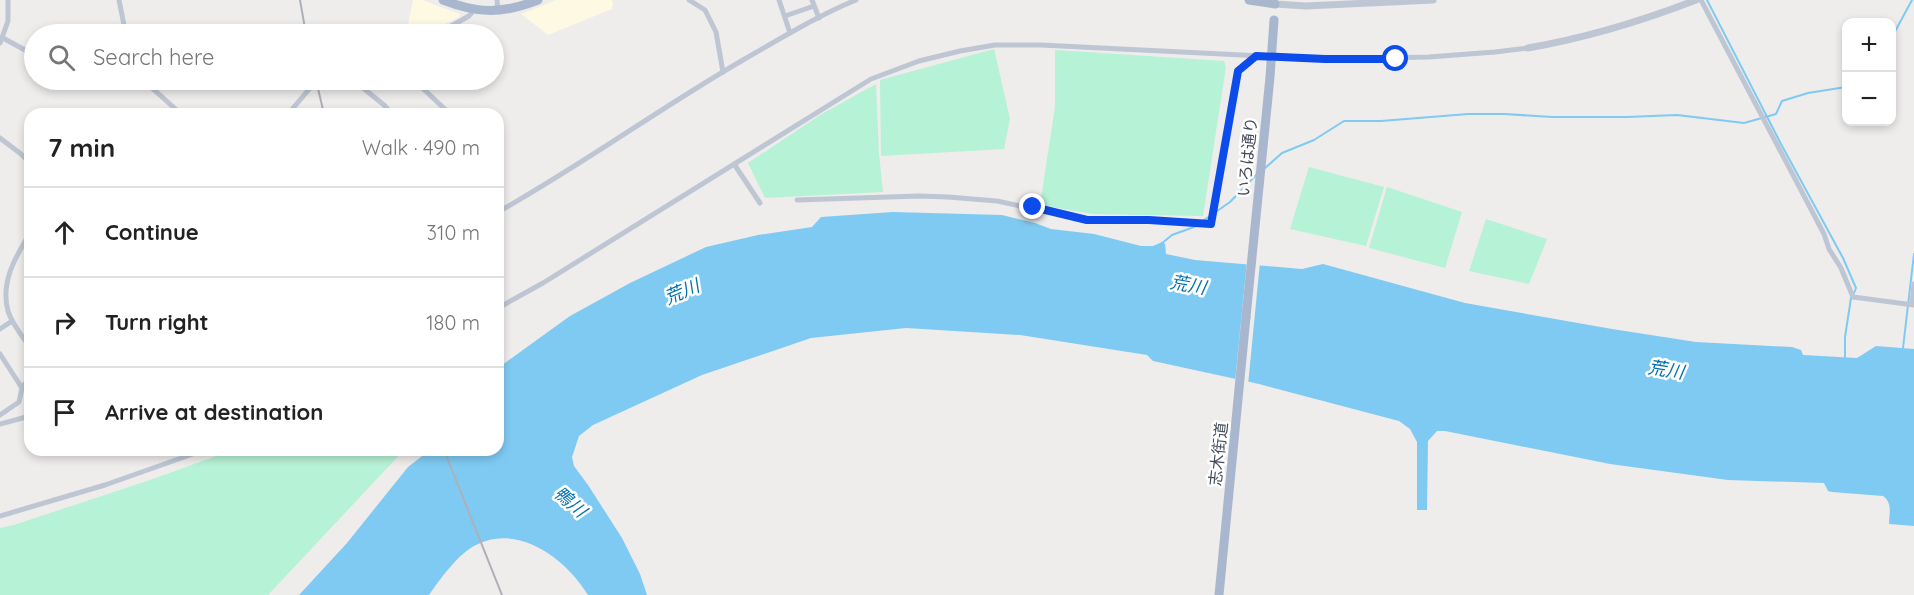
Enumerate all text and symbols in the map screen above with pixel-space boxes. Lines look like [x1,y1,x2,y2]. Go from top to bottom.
map controls [1842,18,1896,126]
button: + [1842,18,1896,72]
search box [24,24,504,90]
icon: search [45,41,78,74]
text: Search here [93,43,214,71]
route start [1382,45,1408,71]
button: − [1842,72,1896,126]
street label: いろは通り [1233,116,1261,198]
text: 7 min [48,131,115,164]
text: Walk · 490 m [362,135,480,160]
route end [1019,193,1045,219]
icon: ahead [48,216,81,249]
text: Continue [105,218,199,246]
text: 310 m [427,220,480,245]
water label: 荒川 [1168,270,1210,299]
water label: 荒川 [661,273,705,309]
icon: right [48,306,81,339]
text: Turn right [105,308,209,336]
text: 180 m [426,310,480,335]
water label: 荒川 [1647,355,1688,384]
icon: arrive [48,396,81,429]
text: Arrive at destination [105,398,323,426]
street label: 志木街道 [1205,421,1231,487]
water label: 鴨川 [549,481,593,523]

